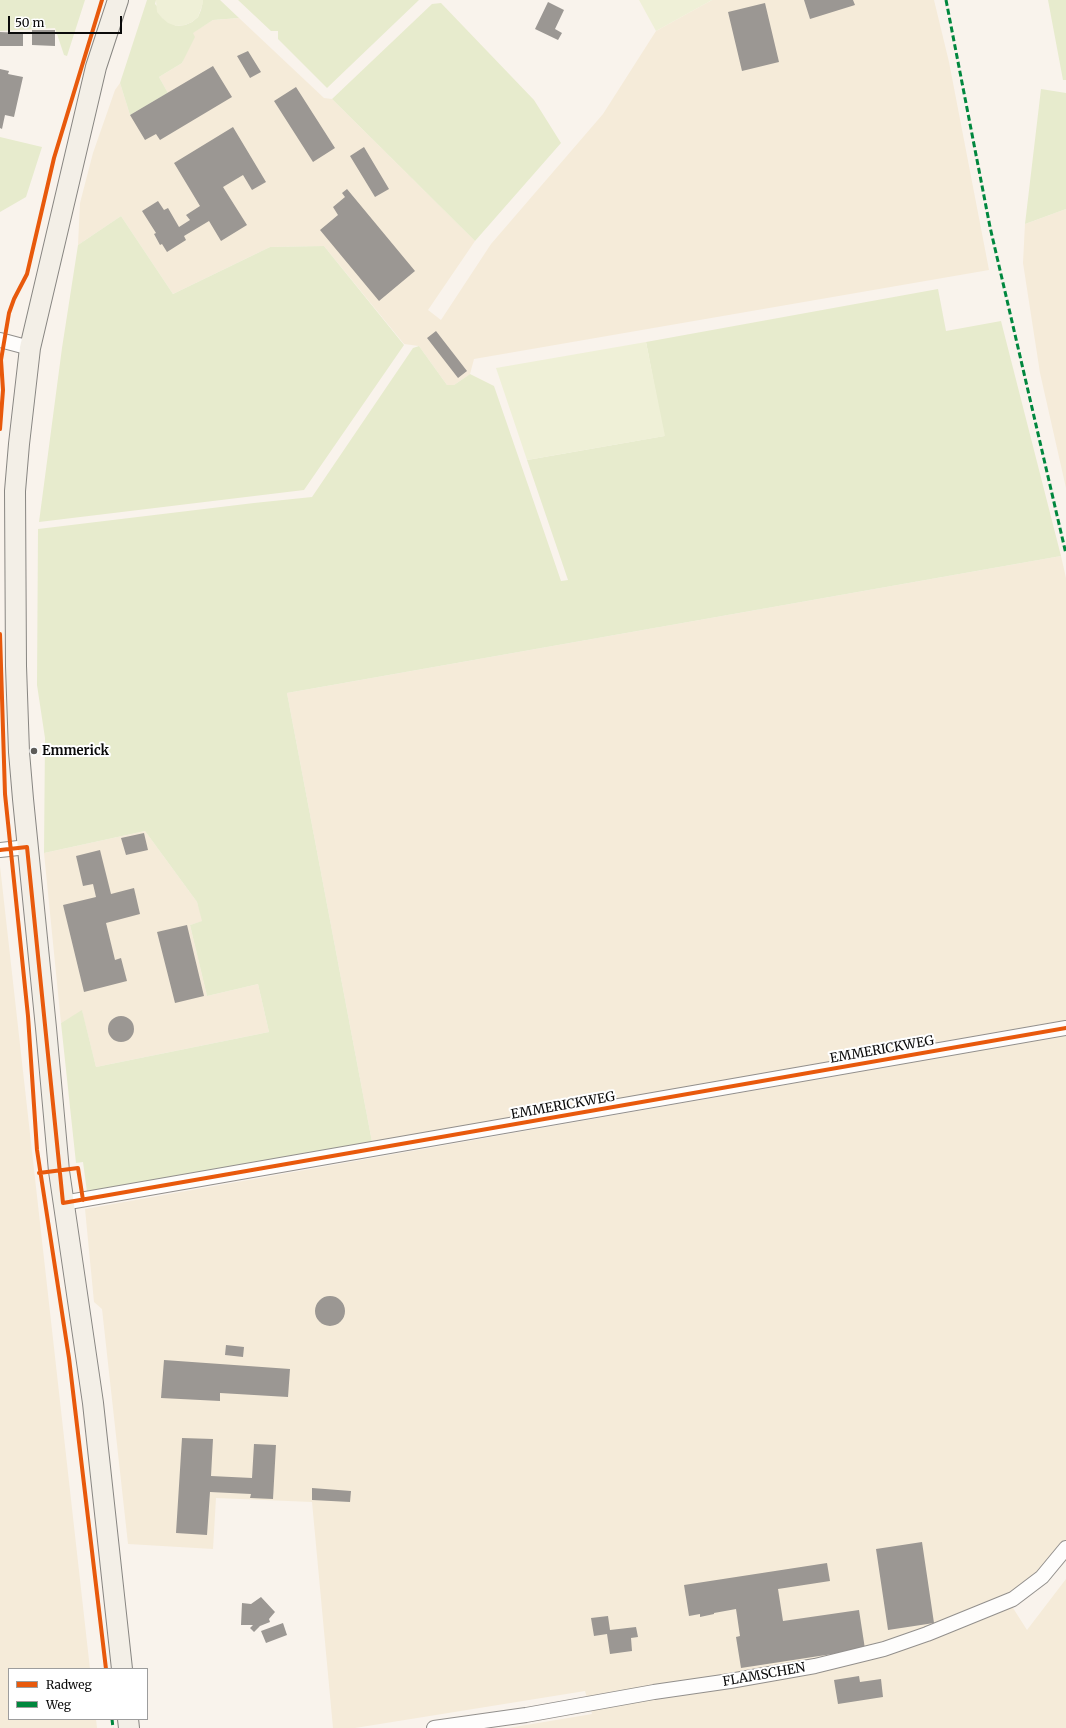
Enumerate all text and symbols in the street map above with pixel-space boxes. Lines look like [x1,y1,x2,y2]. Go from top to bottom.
scale bar [10,8,124,34]
text: 50 m [15,15,44,30]
place label: Emmerick [42,743,109,759]
marker: Emmerick [29,746,39,756]
street label: EMMERICKWEG [829,1033,935,1067]
street label: EMMERICKWEG [510,1089,616,1123]
street label: FLAMSCHEN [721,1660,807,1690]
legend [8,1668,148,1720]
text: Radweg [46,1677,92,1692]
text: Weg [46,1697,71,1712]

